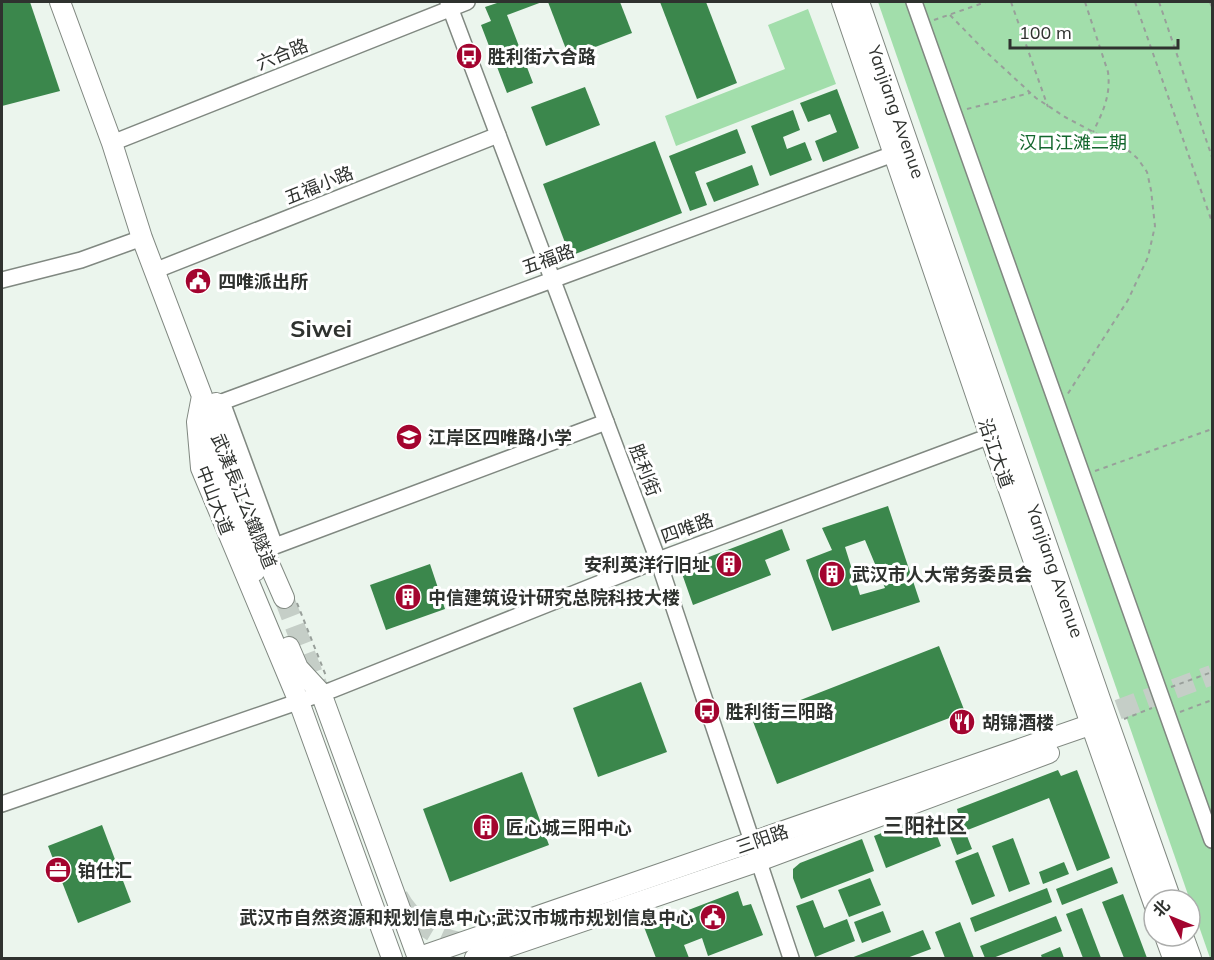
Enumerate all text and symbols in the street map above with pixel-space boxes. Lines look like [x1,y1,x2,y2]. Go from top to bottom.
scale bar [1010,12,1178,50]
text: 100 m [1019,21,1072,44]
street label: 六合路 [253,33,311,75]
bus stop icon: 胜利街六合路 [454,41,484,71]
street label: Yanjiang Avenue [863,41,931,181]
place label: 胜利街六合路 [488,45,596,68]
park label: 汉口江滩二期 [1019,131,1127,154]
street label: 五福小路 [281,161,357,209]
street label: 五福路 [519,239,577,279]
public building icon: 四唯派出所 [183,266,213,296]
place label: 四唯派出所 [218,270,308,293]
district label: Siwei [290,313,352,343]
street label: 沿江大道 [973,415,1019,491]
school or university icon: 江岸区四唯路小学 [394,422,424,452]
place label: 江岸区四唯路小学 [428,426,572,449]
street label: 武漢長江公鐵隧道 [206,430,282,572]
street label: 胜利街 [625,441,665,499]
street label: 中山大道 [191,462,239,538]
street label: Yanjiang Avenue [1022,500,1089,640]
street label: 四唯路 [658,508,716,548]
building icon: 安利英洋行旧址 [714,549,744,579]
place label: 安利英洋行旧址 [584,553,710,576]
building icon: 武汉市人大常务委员会 [817,559,847,589]
place label: 武汉市人大常务委员会 [852,563,1032,586]
building icon: 中信建筑设计研究总院科技大楼 [393,582,423,612]
place label: 中信建筑设计研究总院科技大楼 [428,586,680,609]
bus stop icon: 胜利街三阳路 [692,696,722,726]
place label: 胜利街三阳路 [726,700,834,723]
restaurant icon: 胡锦酒楼 [947,707,977,737]
place label: 胡锦酒楼 [982,711,1054,734]
building icon: 匠心城三阳中心 [471,812,501,842]
district label: 三阳社区 [883,812,967,838]
place label: 匠心城三阳中心 [506,816,632,839]
street label: 三阳路 [733,819,791,859]
office icon: 铂仕汇 [43,855,73,885]
place label: 铂仕汇 [78,859,132,882]
north arrow [1142,888,1202,948]
text: 北 [1148,895,1174,920]
public building icon: 武汉市自然资源和规划信息中心;武汉市城市规划信息中心 [698,902,728,932]
place label: 武汉市自然资源和规划信息中心;武汉市城市规划信息中心 [240,906,694,929]

